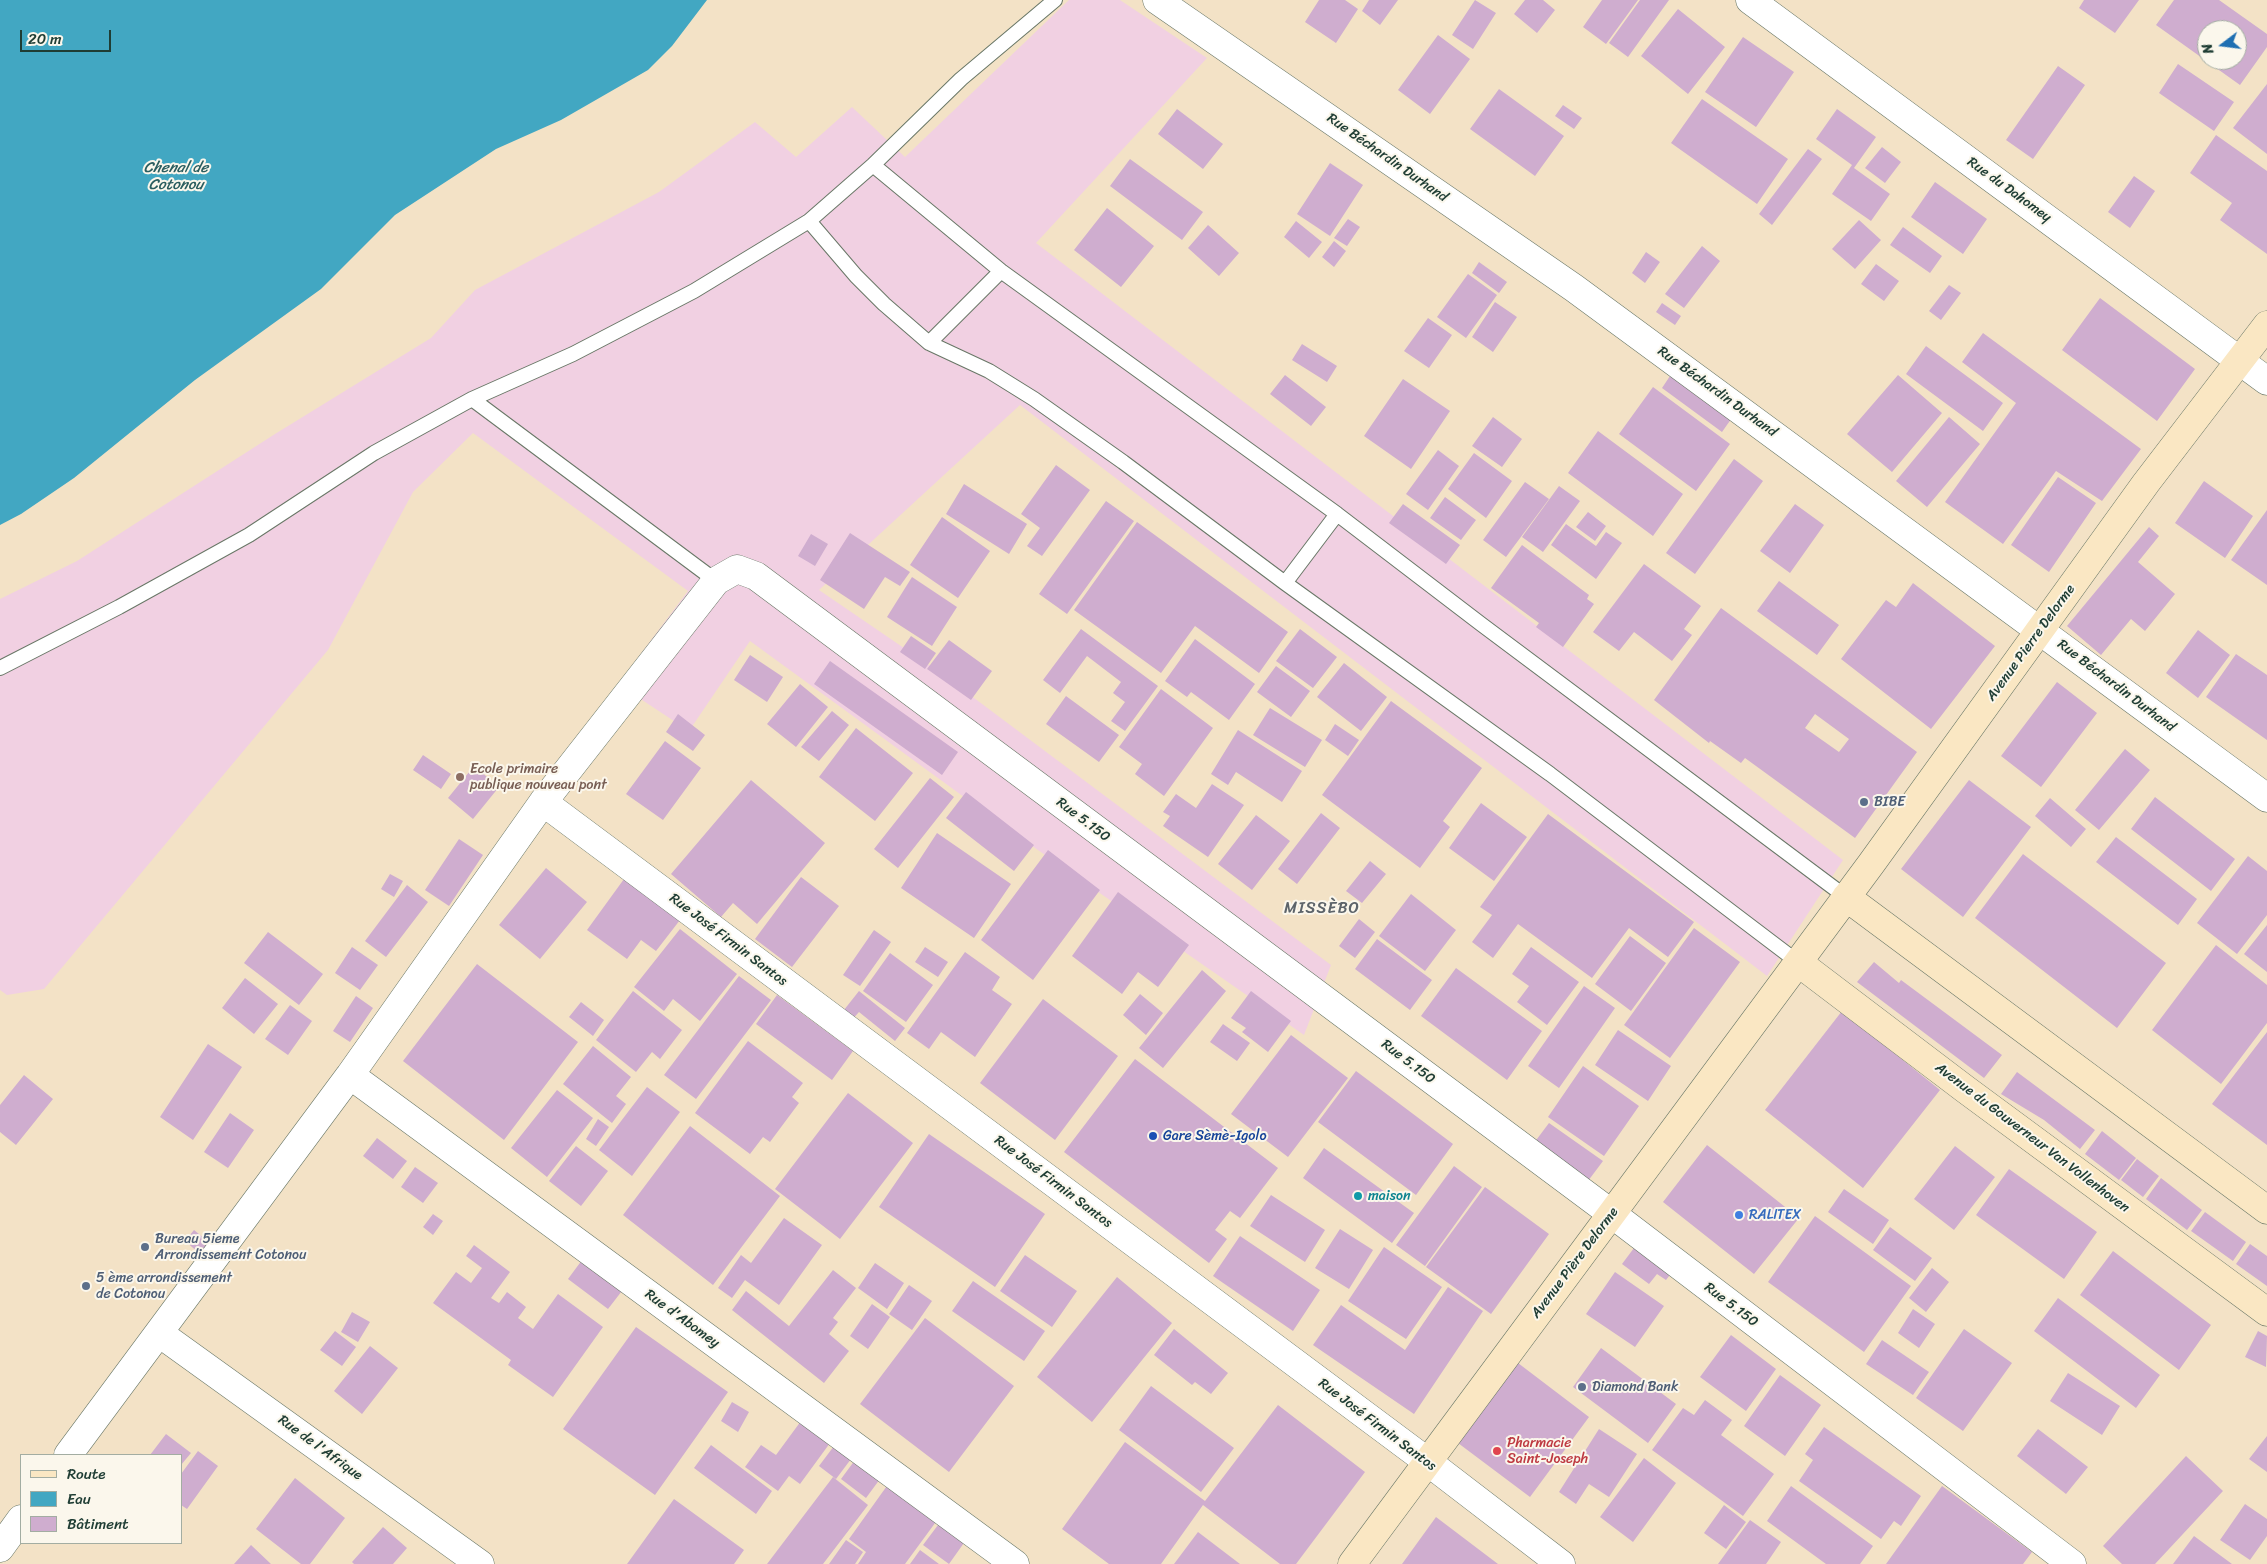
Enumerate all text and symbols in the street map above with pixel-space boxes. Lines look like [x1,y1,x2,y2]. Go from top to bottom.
scale bar [22,20,114,52]
north arrow [2197,20,2247,70]
text: 20 m [28,26,62,52]
text: N [2195,41,2221,57]
street label: Rue Béchardin Durhand [1323,110,1451,206]
street label: Rue du Dahomey [1964,154,2054,226]
water label: Chenal de Cotonou [144,159,208,194]
street label: Rue Béchardin Durhand [1654,343,1780,441]
street label: Avenue Pierre Delorme [1983,582,2079,704]
street label: Rue Béchardin Durhand [2054,636,2178,736]
place label: Ecole primaire publique nouveau pont [470,761,607,794]
marker: Ecole primaire publique nouveau pont [454,771,466,783]
street label: Rue 5.150 [1053,794,1113,846]
place label: BIBE [1874,794,1905,810]
marker: BIBE [1858,796,1870,808]
street label: Rue José Firmin Santos [666,890,790,990]
district label: MISSÈBO [1284,899,1360,919]
street label: Rue 5.150 [1378,1036,1438,1088]
street label: Avenue du Gouverneur Van Vollenhoven [1932,1059,2132,1217]
place label: Gare Sèmè-Igolo [1163,1128,1267,1144]
marker: Gare Sèmè-Igolo [1147,1130,1159,1142]
street label: Rue José Firmin Santos [991,1132,1115,1232]
place label: maison [1368,1188,1411,1204]
marker: maison [1352,1190,1364,1202]
street label: Avenue Pière Delorme [1528,1204,1622,1322]
place label: RALITEX [1749,1207,1801,1223]
marker: RALITEX [1733,1209,1745,1221]
place label: Bureau 5ieme Arrondissement Cotonou [155,1231,306,1264]
marker: Bureau 5ieme Arrondissement Cotonou [139,1241,151,1253]
place label: 5 ème arrondissement de Cotonou [96,1270,232,1302]
street label: Rue 5.150 [1701,1279,1761,1331]
marker: 5 ème arrondissement de Cotonou [80,1280,92,1292]
street label: Rue d'Abomey [641,1286,723,1352]
street label: Rue José Firmin Santos [1315,1375,1439,1475]
place label: Diamond Bank [1592,1379,1678,1395]
marker: Diamond Bank [1576,1381,1588,1393]
street label: Rue de l'Afrique [275,1412,365,1484]
place label: Pharmacie Saint-Joseph [1507,1435,1588,1468]
marker: Pharmacie Saint-Joseph [1491,1445,1503,1457]
legend [20,1454,182,1544]
text: Route [67,1461,106,1487]
text: Eau [67,1486,91,1512]
text: Bâtiment [67,1511,129,1537]

